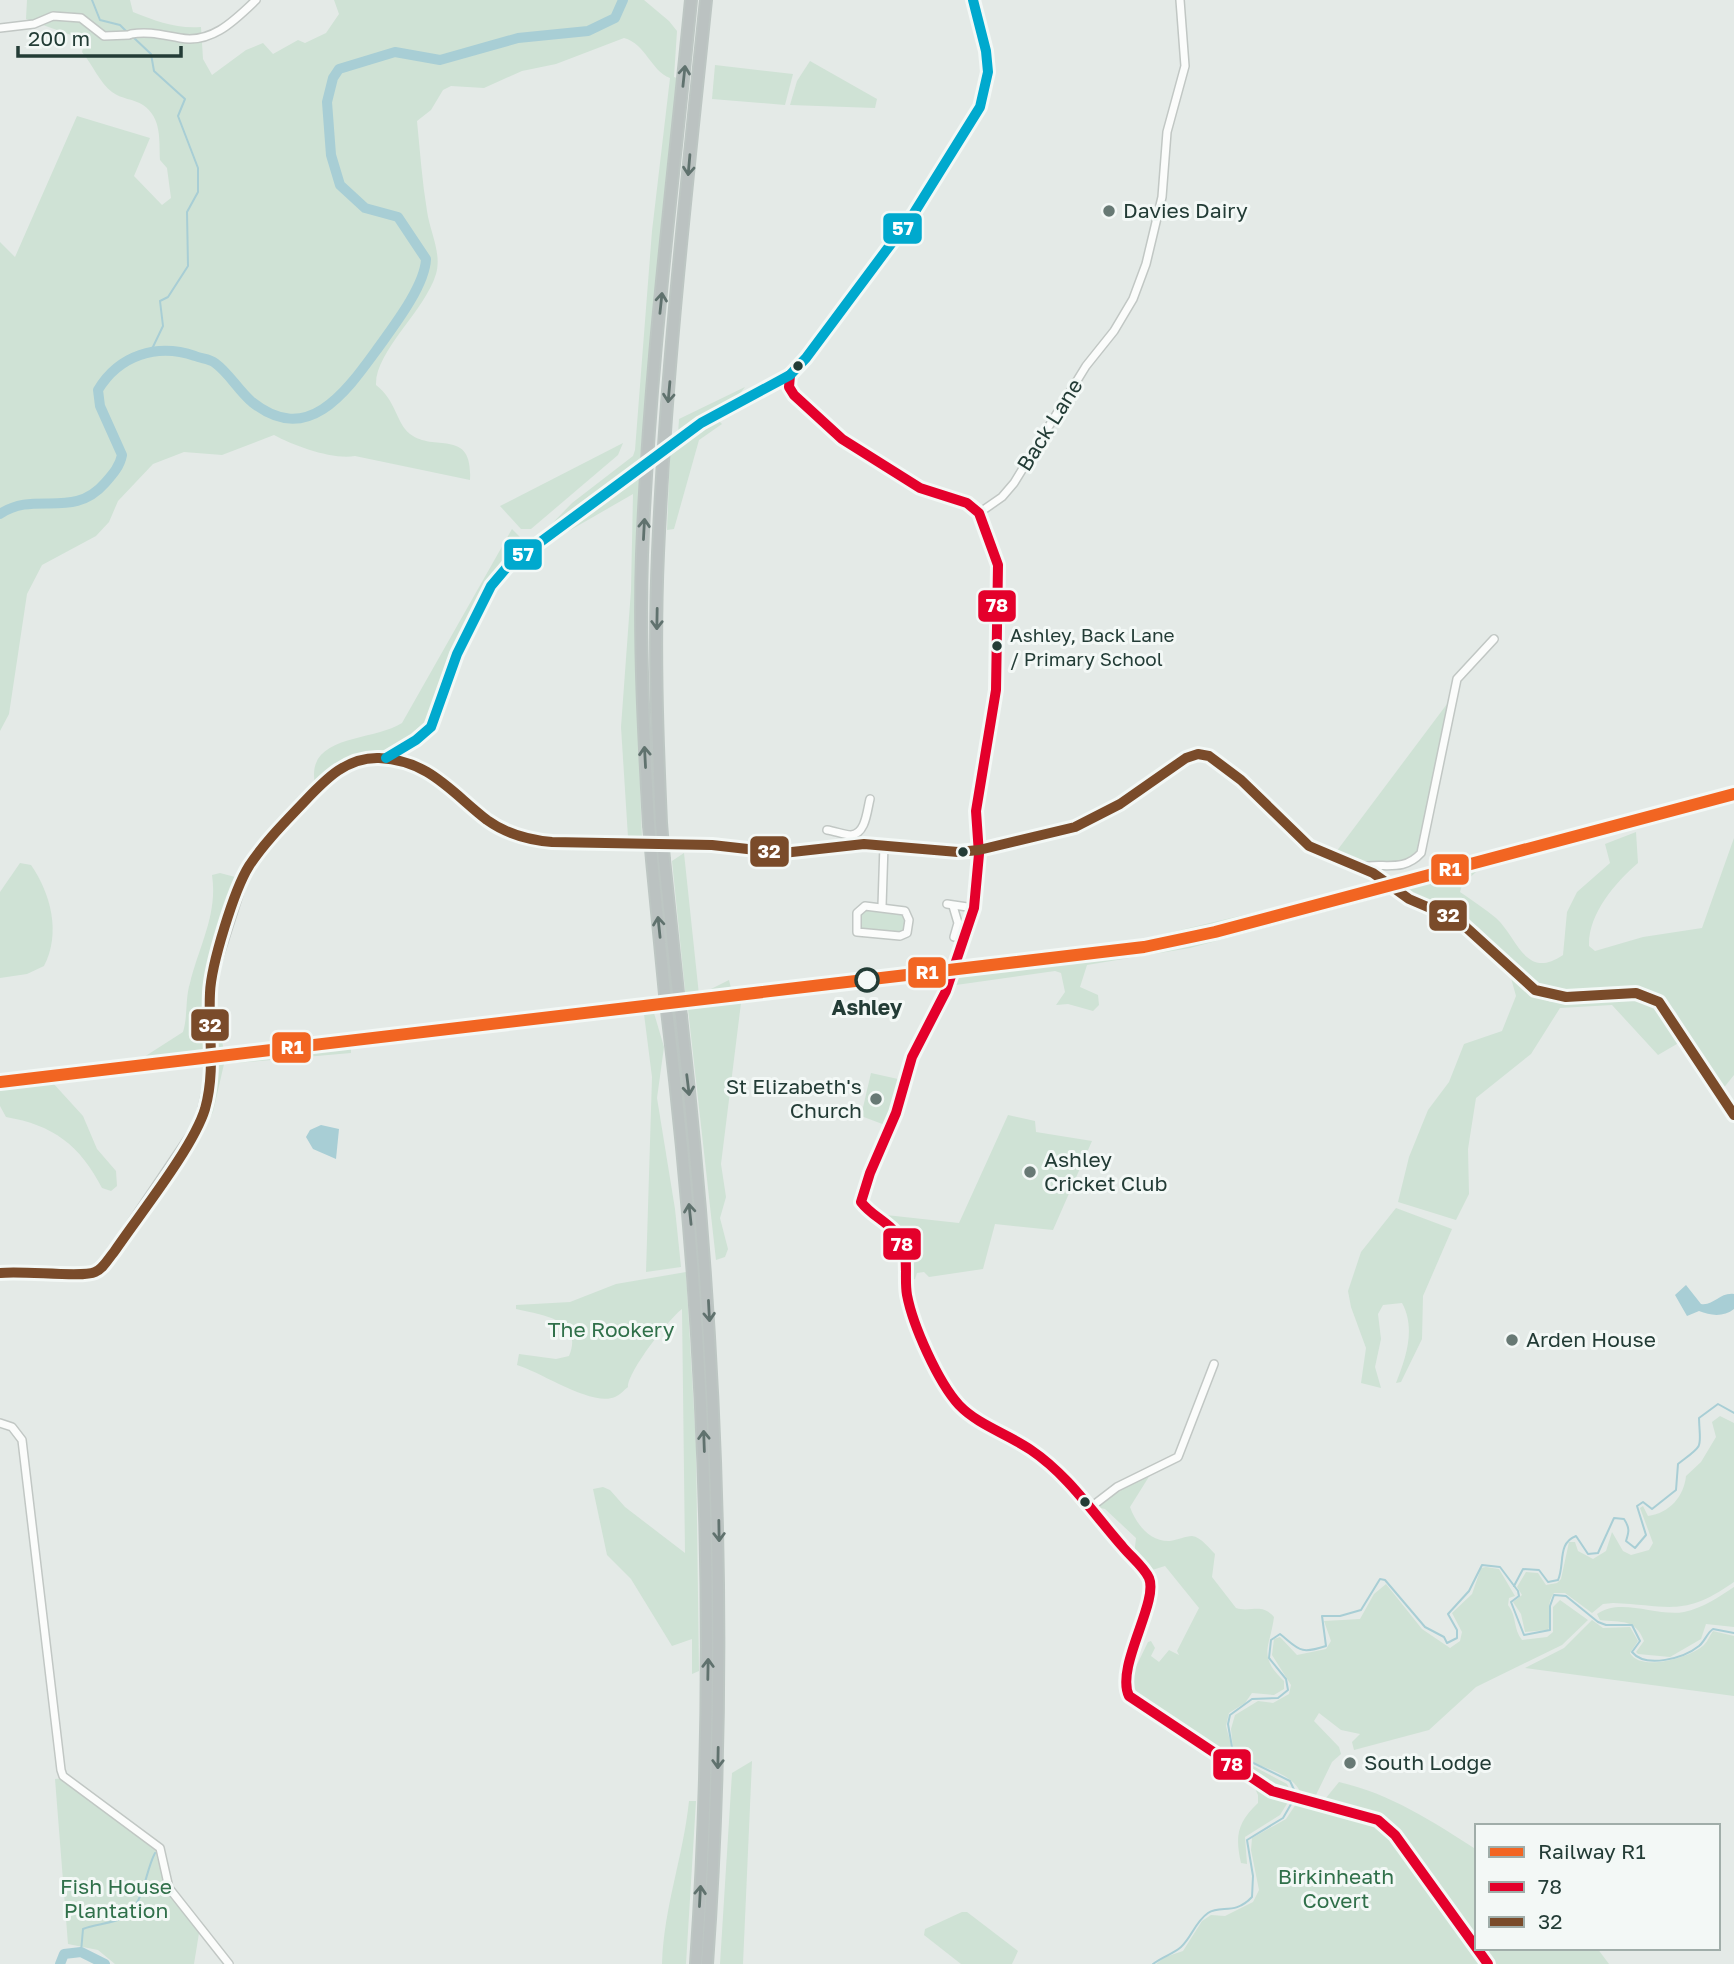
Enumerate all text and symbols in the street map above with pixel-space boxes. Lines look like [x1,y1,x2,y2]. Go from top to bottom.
scale bar [18,14,180,58]
text: 200 m [28,25,90,51]
one-way arrow [677,65,690,88]
one-way arrow [682,154,695,176]
place label: Davies Dairy [1123,197,1248,223]
marker: Davies Dairy [1101,203,1117,219]
line badge: 57 [882,212,923,245]
text: 57 [892,216,914,239]
one-way arrow [655,292,668,314]
unlabelled marker [791,359,805,373]
street label: Back Lane [1011,374,1088,475]
one-way arrow [662,380,675,403]
one-way arrow [637,518,650,541]
line badge: 57 [503,538,543,571]
text: 57 [512,542,534,565]
line badge: 78 [977,589,1017,623]
text: 78 [986,593,1008,616]
one-way arrow [650,607,664,630]
place label: Ashley, Back Lane / Primary School [1010,623,1175,670]
marker: Ashley, Back Lane / Primary School [990,639,1004,653]
one-way arrow [638,746,651,768]
line badge: 32 [749,835,790,868]
text: 32 [757,839,781,862]
unlabelled marker [956,845,970,859]
line badge: R1 [1430,853,1470,886]
text: R1 [1439,857,1462,880]
line badge: 32 [1428,899,1468,932]
text: 32 [1436,903,1460,926]
one-way arrow [652,916,665,939]
line badge: R1 [907,956,947,989]
text: R1 [916,960,939,983]
marker: Ashley [855,968,879,992]
place label: Ashley [832,994,903,1020]
line badge: 32 [190,1008,230,1042]
text: 32 [198,1013,222,1036]
line badge: R1 [271,1031,312,1064]
text: R1 [281,1035,304,1058]
one-way arrow [682,1073,695,1096]
place label: St Elizabeth's Church [726,1073,862,1123]
marker: St Elizabeth's Church [868,1091,884,1107]
place label: Ashley Cricket Club [1044,1146,1167,1196]
marker: Ashley Cricket Club [1022,1164,1038,1180]
one-way arrow [683,1203,696,1226]
line badge: 78 [882,1227,922,1261]
text: 78 [891,1232,913,1255]
one-way arrow [703,1300,716,1322]
park label: The Rookery [548,1316,675,1342]
place label: Arden House [1526,1326,1656,1352]
marker: Arden House [1504,1332,1520,1348]
one-way arrow [698,1430,711,1453]
unlabelled marker [1078,1495,1092,1509]
one-way arrow [712,1519,726,1542]
one-way arrow [701,1657,715,1680]
one-way arrow [711,1746,724,1769]
line badge: 78 [1212,1748,1252,1781]
place label: South Lodge [1364,1749,1492,1775]
text: 78 [1221,1752,1243,1775]
marker: South Lodge [1342,1755,1358,1771]
legend [1475,1824,1720,1950]
text: Railway R1 [1538,1838,1646,1864]
park label: Birkinheath Covert [1278,1863,1394,1913]
park label: Fish House Plantation [60,1873,172,1923]
text: 78 [1538,1873,1562,1899]
one-way arrow [694,1885,707,1908]
text: 32 [1538,1908,1562,1934]

